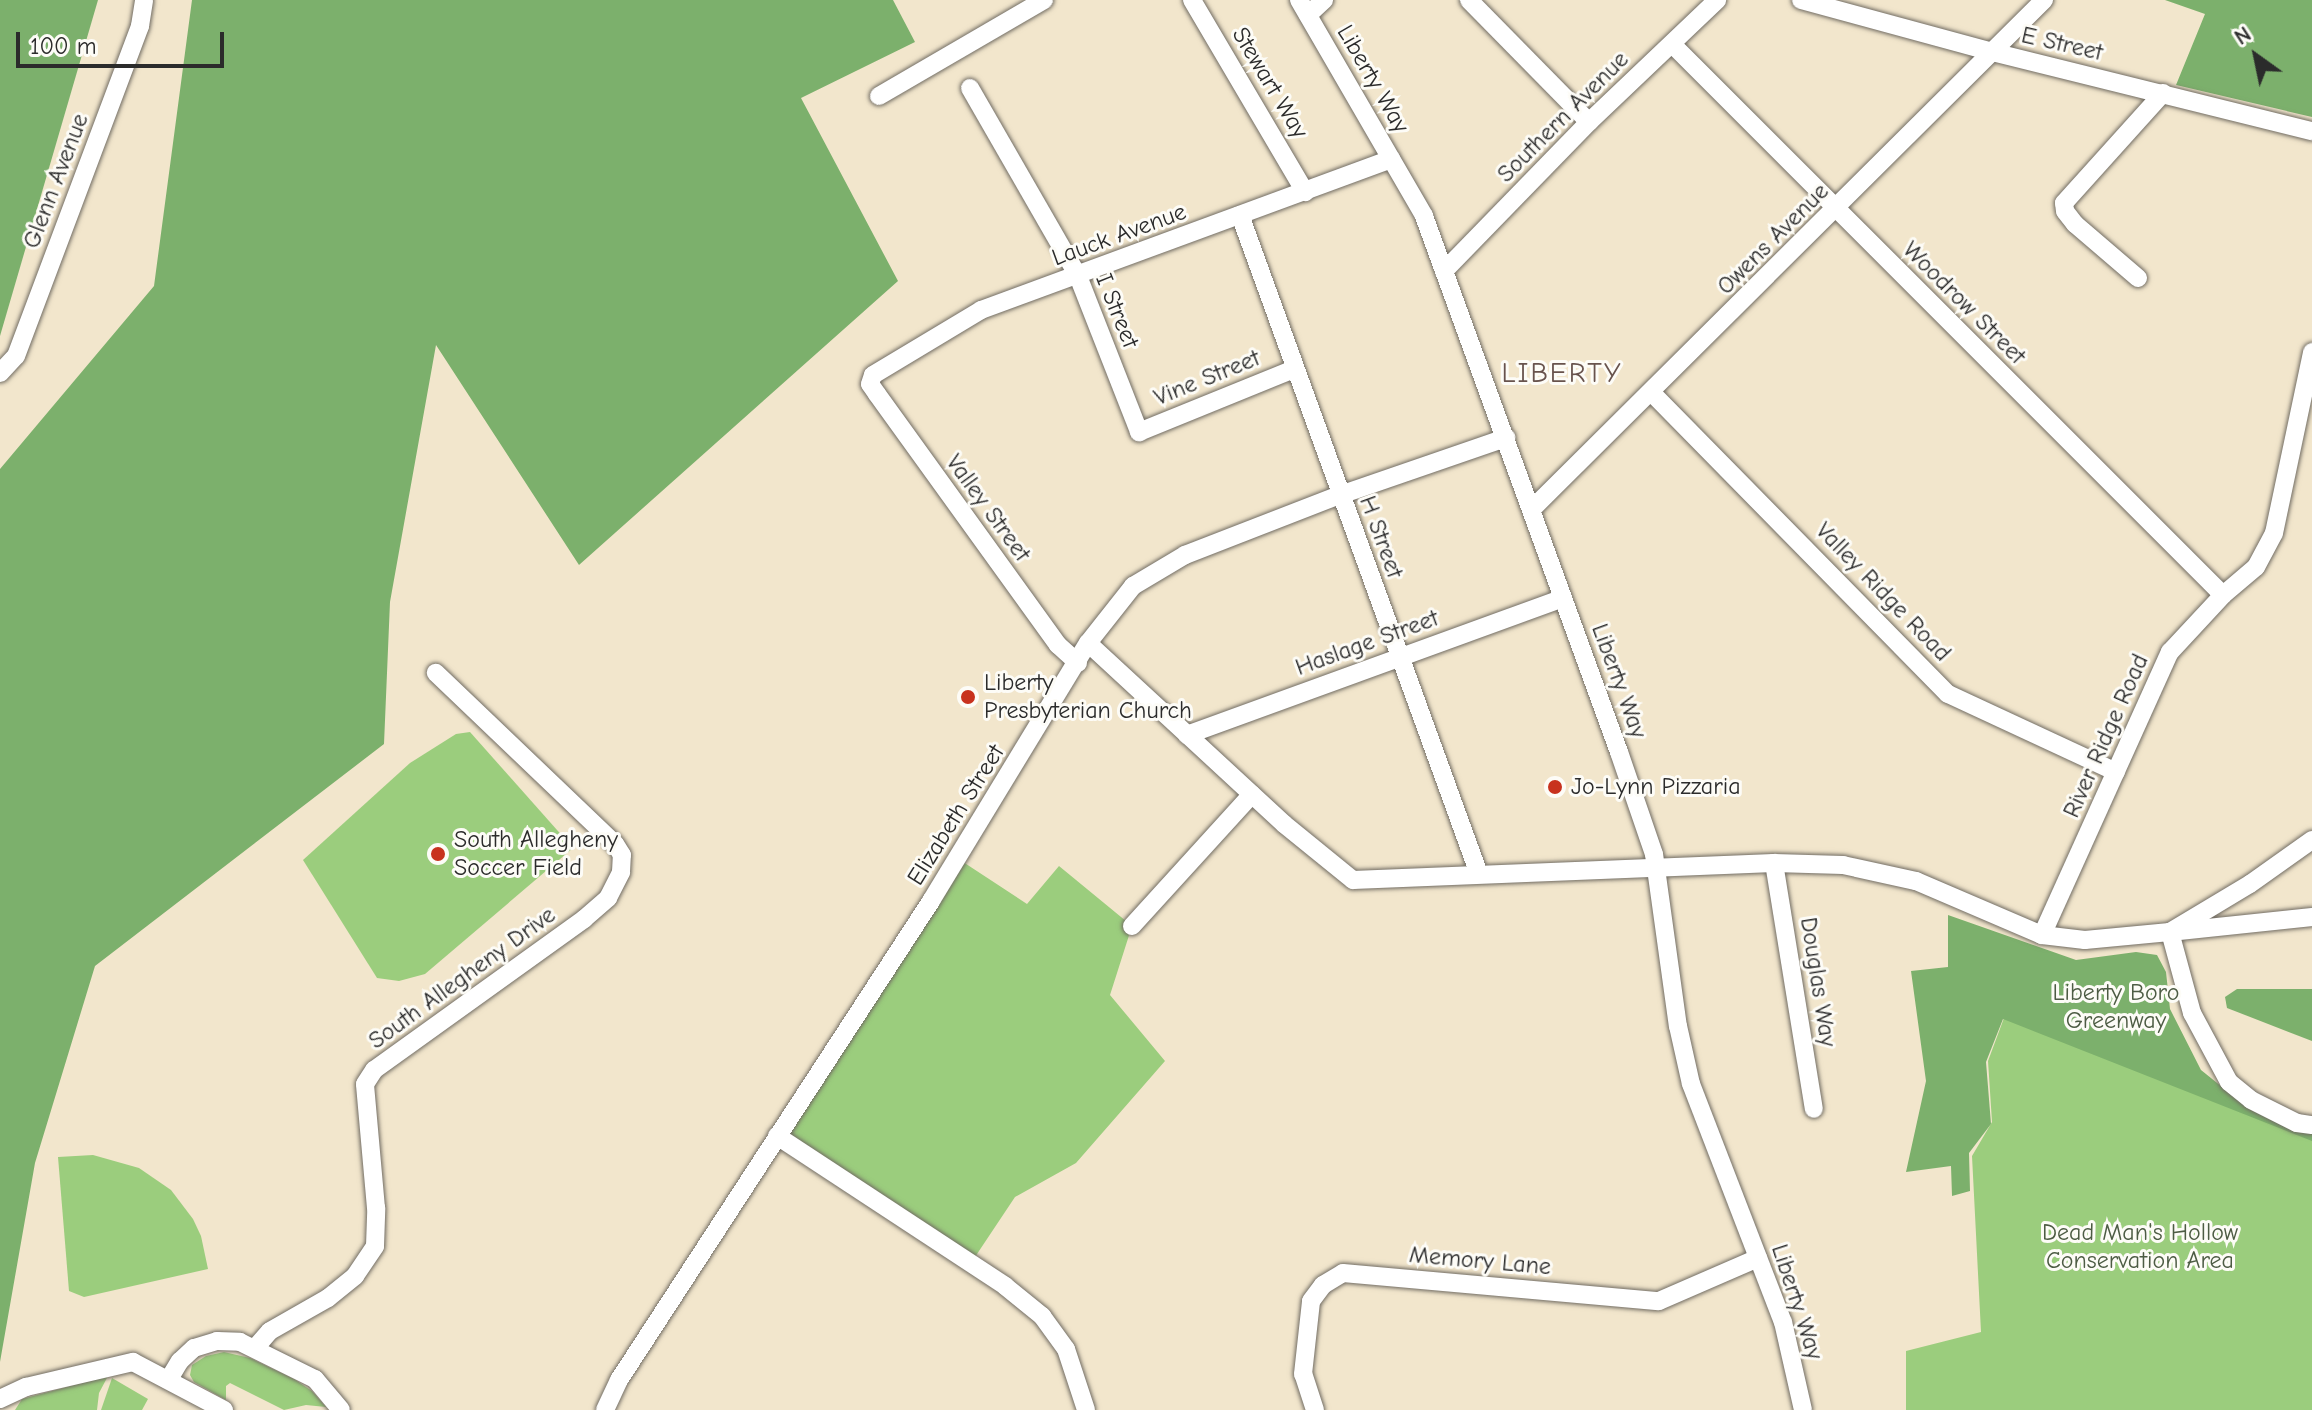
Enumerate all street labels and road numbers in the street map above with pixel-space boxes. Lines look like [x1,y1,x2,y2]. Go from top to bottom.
street label: Liberty Way [1331,20,1415,138]
street label: E Street [2019,21,2105,67]
street label: Stewart Way [1226,22,1314,144]
street label: Southern Avenue [1491,45,1635,189]
street label: Glenn Avenue [17,110,95,252]
street label: Owens Avenue [1711,177,1835,301]
street label: Lauck Avenue [1048,197,1190,273]
street label: Woodrow Street [1897,236,2031,370]
street label: I Street [1089,270,1145,352]
street label: Vine Street [1150,344,1264,412]
street label: Valley Street [940,449,1036,567]
street label: H Street [1353,492,1409,582]
street label: Valley Ridge Road [1809,516,1957,668]
street label: Haslage Street [1291,604,1443,682]
street label: Liberty Way [1585,620,1653,742]
street label: River Ridge Road [2057,650,2155,822]
street label: Elizabeth Street [901,739,1011,891]
street label: South Allegheny Drive [363,901,561,1055]
street label: Douglas Way [1794,915,1842,1049]
street label: Memory Lane [1408,1240,1552,1282]
street label: Liberty Way [1765,1241,1829,1363]

